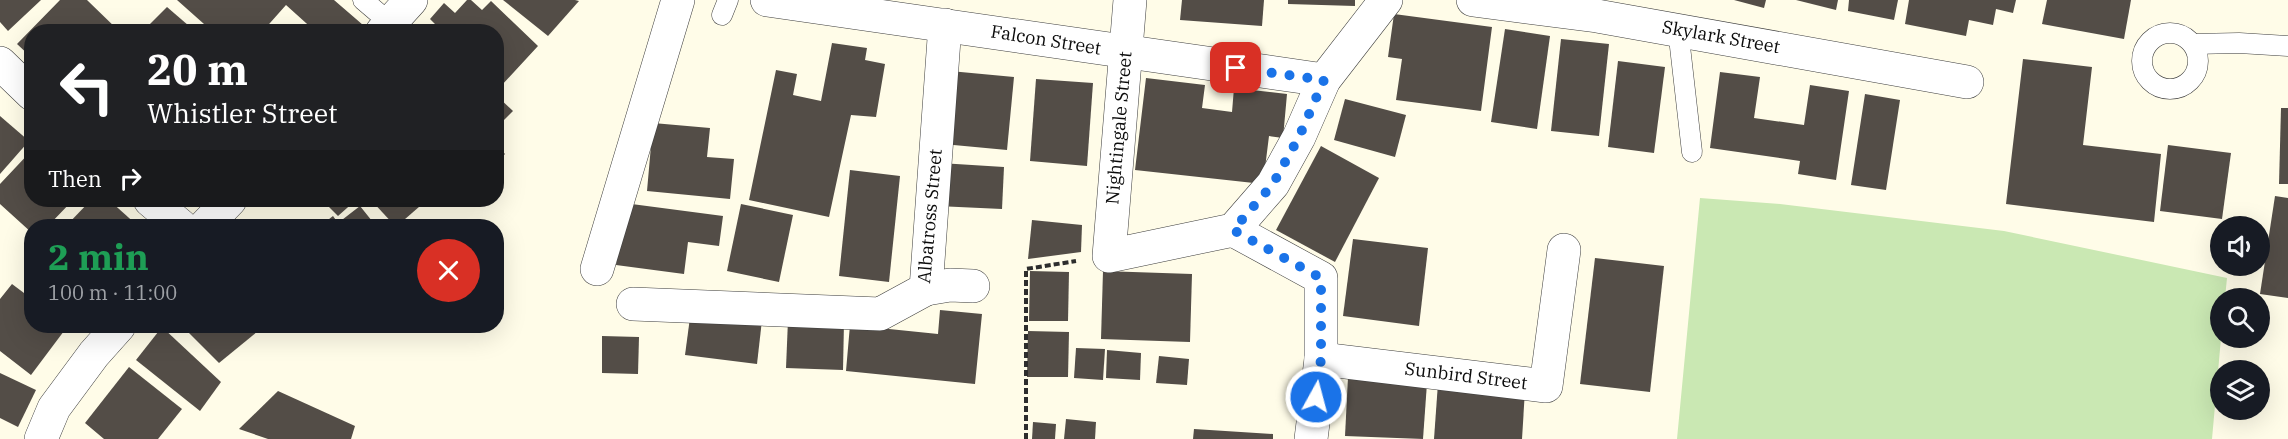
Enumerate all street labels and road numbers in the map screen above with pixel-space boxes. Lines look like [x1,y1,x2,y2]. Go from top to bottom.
street label: Skylark Street [1660,15,1782,58]
street label: Falcon Street [989,19,1103,60]
street label: Nightingale Street [1100,50,1137,205]
street label: Albatross Street [912,148,947,284]
street label: Sunbird Street [1403,357,1529,394]

